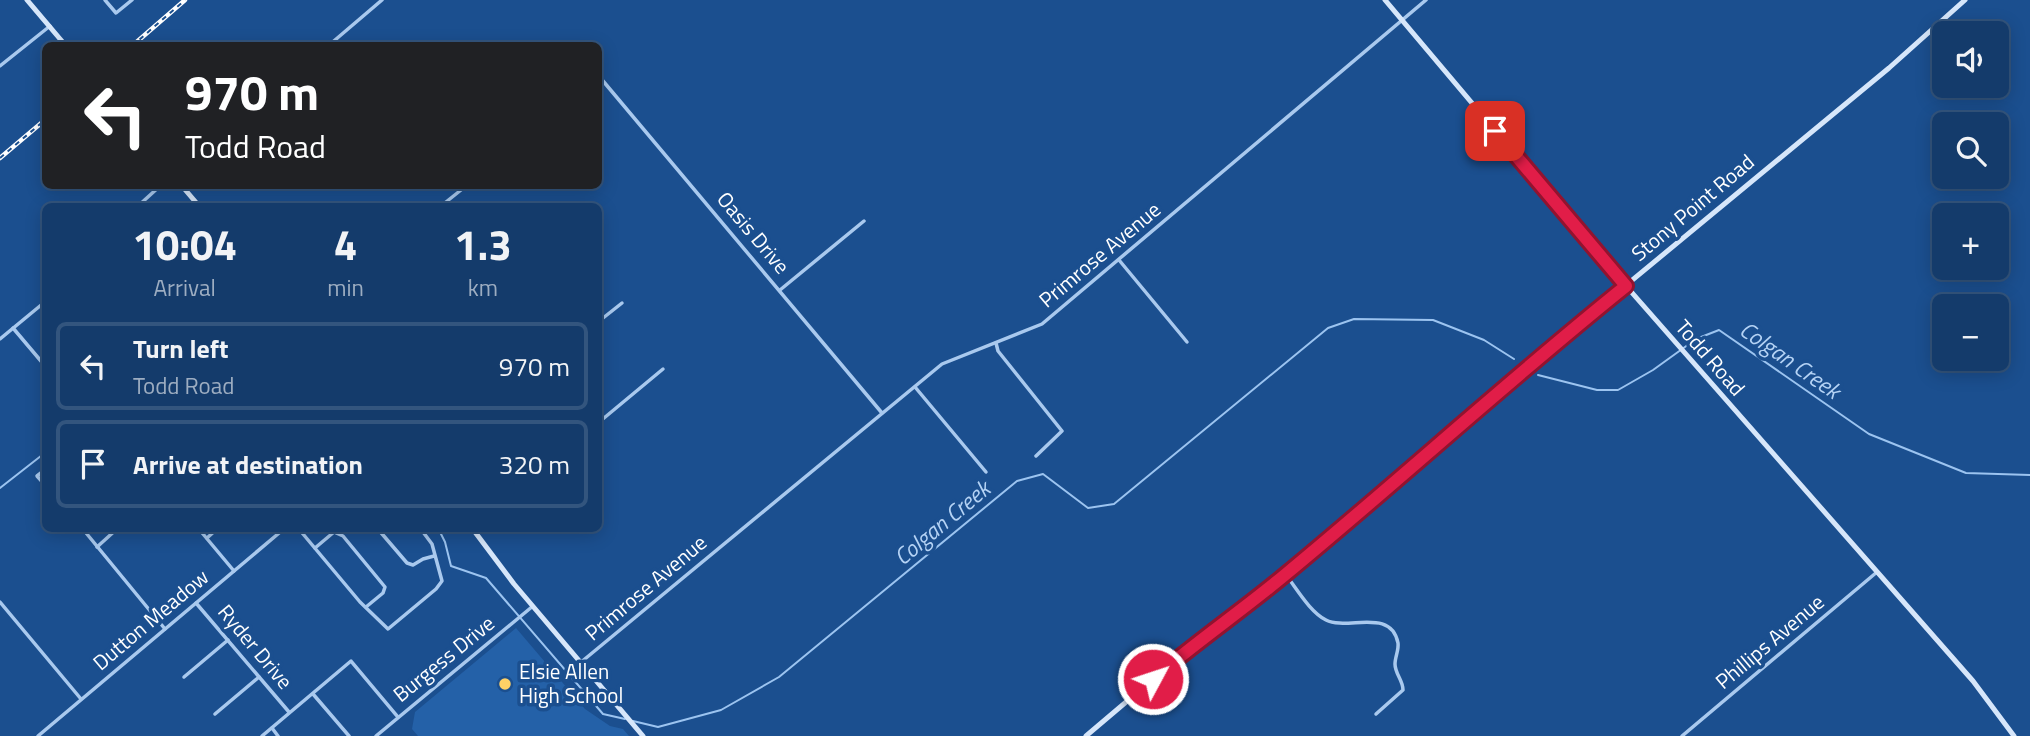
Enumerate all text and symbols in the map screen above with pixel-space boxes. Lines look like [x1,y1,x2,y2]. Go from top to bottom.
map controls [1932,21,2009,371]
button: sound [1932,21,2009,98]
text: 970 m [185,54,319,129]
icon: left [70,70,161,161]
pin [1465,101,1525,161]
icon: arrive [1476,112,1514,150]
button: search [1932,112,2009,189]
text: Todd Road [185,122,326,170]
street label: Stony Point Road [1624,146,1761,268]
street label: Oasis Drive [710,184,798,281]
street label: Primrose Avenue [1031,194,1167,315]
button: + [1932,203,2009,280]
text: 10:04 [132,212,237,276]
text: 4 [334,212,357,276]
text: 1.3 [454,212,512,276]
text: Arrival [153,270,216,305]
text: min [327,270,364,305]
text: km [468,270,498,305]
button: − [1932,294,2009,371]
street label: Todd Road [1668,312,1753,403]
water label: Colgan Creek [1733,312,1850,409]
text: Turn left [133,329,228,368]
icon: left [74,347,112,385]
text: 970 m [499,347,570,386]
text: Todd Road [133,368,234,403]
icon: arrive [74,445,112,483]
text: Arrive at destination [133,445,363,484]
text: 320 m [499,445,570,484]
water label: Colgan Creek [886,470,1000,573]
street label: Primrose Avenue [577,527,713,648]
street label: Dutton Meadow [85,561,215,678]
street label: Phillips Avenue [1708,586,1831,696]
street label: Ryder Drive [211,597,301,696]
street label: Burgess Drive [386,607,501,709]
position arrow [1116,642,1190,716]
place label: Elsie Allen High School [519,655,623,711]
marker: Elsie Allen High School [497,676,513,692]

